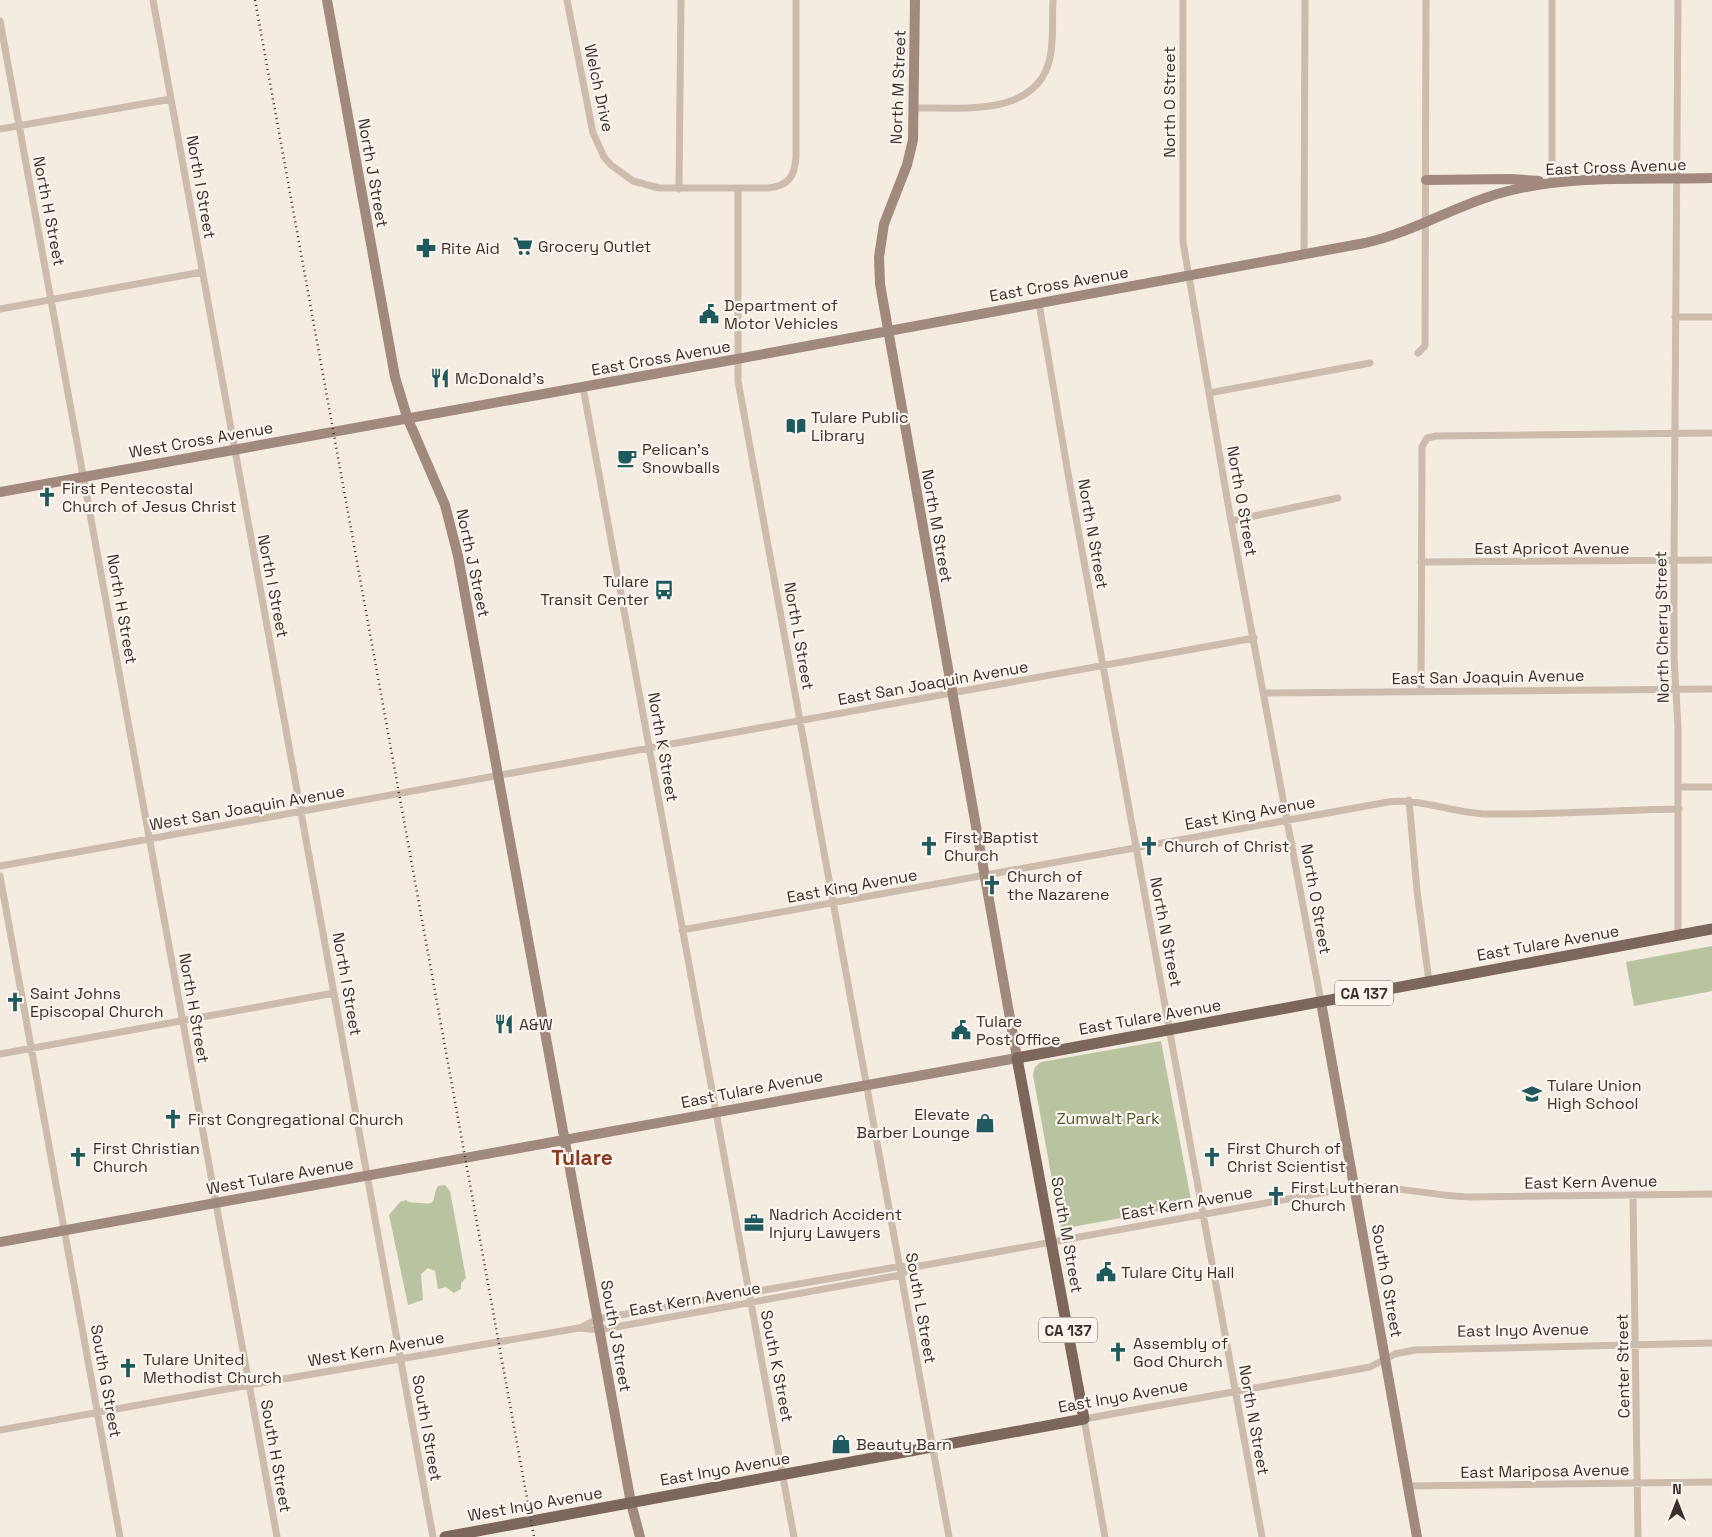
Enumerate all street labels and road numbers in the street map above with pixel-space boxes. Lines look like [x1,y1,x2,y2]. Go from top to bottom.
street label: North M Street [886,29,910,145]
street label: Welch Drive [579,42,619,134]
street label: North O Street [1159,46,1180,158]
street label: North J Street [353,117,393,229]
street label: North I Street [182,134,220,240]
street label: North H Street [28,154,70,268]
street label: East Cross Avenue [1545,154,1687,180]
street label: East Cross Avenue [988,261,1130,307]
street label: East Cross Avenue [590,335,732,381]
street label: West Cross Avenue [127,417,275,463]
street label: North O Street [1222,444,1262,558]
street label: North M Street [917,468,957,584]
street label: North N Street [1073,477,1113,591]
street label: North J Street [451,507,495,619]
street label: North I Street [253,533,293,639]
street label: East Apricot Avenue [1475,538,1629,559]
street label: North Cherry Street [1650,551,1674,703]
street label: North H Street [102,552,142,666]
street label: North L Street [779,580,819,692]
street label: East San Joaquin Avenue [836,656,1030,710]
street label: East San Joaquin Avenue [1391,665,1585,689]
street label: North K Street [643,691,683,803]
street label: West San Joaquin Avenue [148,780,346,836]
street label: East King Avenue [1183,791,1317,835]
street label: North O Street [1296,842,1336,956]
street label: East King Avenue [785,864,919,908]
street label: North N Street [1145,875,1187,989]
street label: East Tulare Avenue [1475,920,1621,966]
street label: North I Street [328,931,366,1037]
street label: North H Street [174,951,214,1065]
road number: CA 137 [1335,980,1393,1006]
street label: East Tulare Avenue [1077,994,1223,1040]
street label: East Tulare Avenue [679,1065,825,1113]
street label: West Tulare Avenue [205,1153,355,1199]
street label: East Kern Avenue [1524,1170,1658,1194]
street label: South M Street [1046,1175,1088,1295]
street label: East Kern Avenue [1120,1181,1254,1225]
street label: South O Street [1367,1223,1407,1339]
street label: South L Street [901,1251,941,1365]
street label: East Kern Avenue [628,1277,762,1321]
street label: South J Street [596,1278,636,1394]
street label: South K Street [756,1308,798,1424]
street label: Center Street [1612,1313,1634,1419]
road number: CA 137 [1039,1318,1097,1342]
street label: East Inyo Avenue [1457,1318,1589,1342]
street label: South G Street [86,1323,126,1439]
street label: West Kern Avenue [306,1327,446,1371]
street label: North N Street [1234,1363,1274,1477]
street label: South I Street [407,1373,447,1483]
street label: East Inyo Avenue [1056,1374,1190,1418]
street label: South H Street [256,1398,296,1514]
street label: East Inyo Avenue [658,1447,792,1491]
street label: East Mariposa Avenue [1460,1459,1630,1483]
street label: West Inyo Avenue [466,1482,604,1526]

